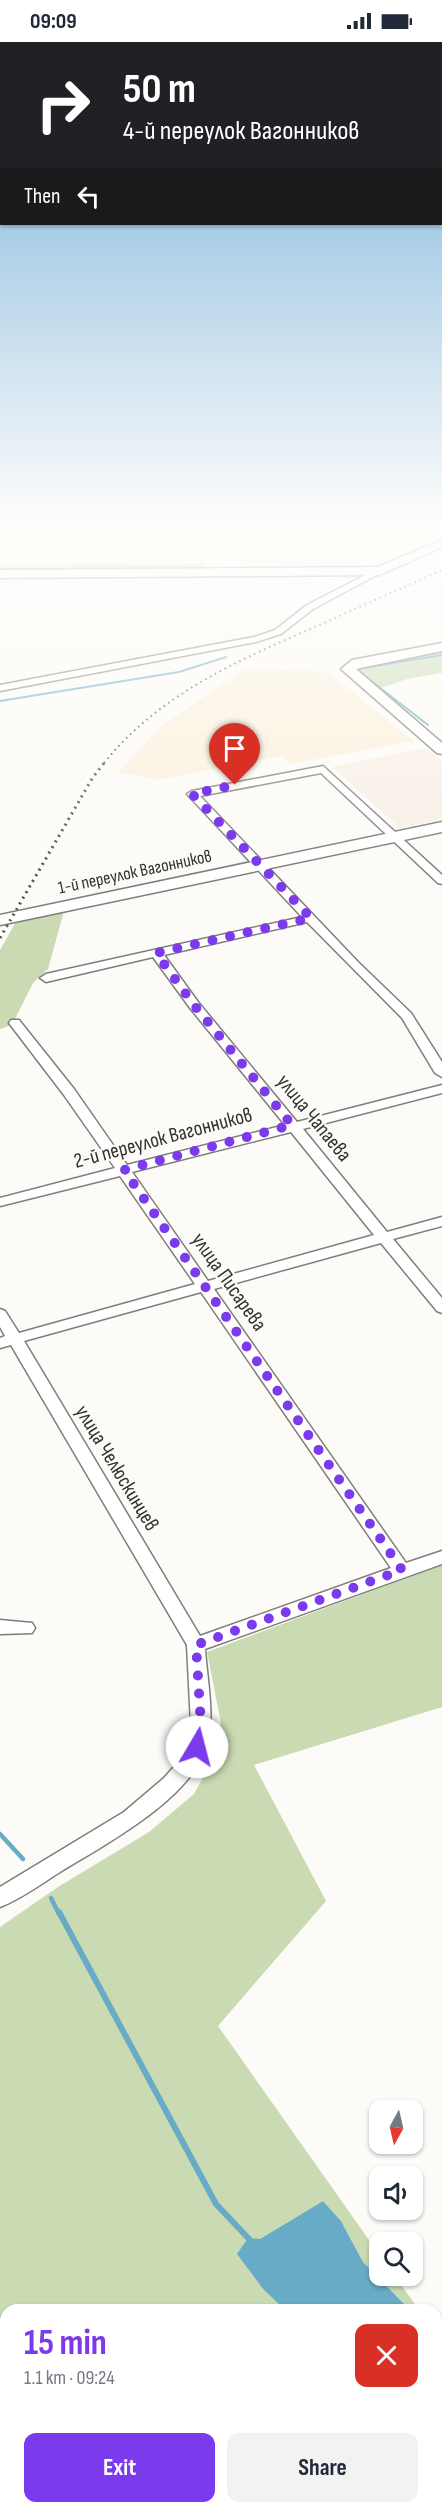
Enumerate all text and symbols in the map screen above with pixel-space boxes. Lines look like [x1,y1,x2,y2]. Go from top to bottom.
text: 09:09 [30,8,77,35]
text: 50 m [123,64,196,115]
icon: right [24,66,102,144]
text: 4-й переулок Вагонников [123,115,360,147]
icon: left [72,180,105,213]
text: Then [24,183,60,210]
pin [209,723,260,785]
icon: arrive [218,732,251,765]
street label: 1-й переулок Вагонников [56,845,214,899]
street label: улица Чапаева [271,1069,357,1167]
street label: 2-й переулок Вагонников [71,1102,255,1174]
street label: улица Писарева [186,1228,272,1336]
street label: улица Челюскинцев [70,1401,164,1535]
position arrow [165,1715,229,1779]
north arrow [369,2100,423,2154]
map controls [369,2100,423,2286]
button: sound [369,2166,423,2220]
button: search [369,2232,423,2286]
text: 15 min [24,2322,107,2365]
button: close [355,2324,418,2387]
text: 1.1 km · 09:24 [24,2366,115,2390]
button: Exit [24,2433,215,2502]
button: Share [227,2433,418,2502]

